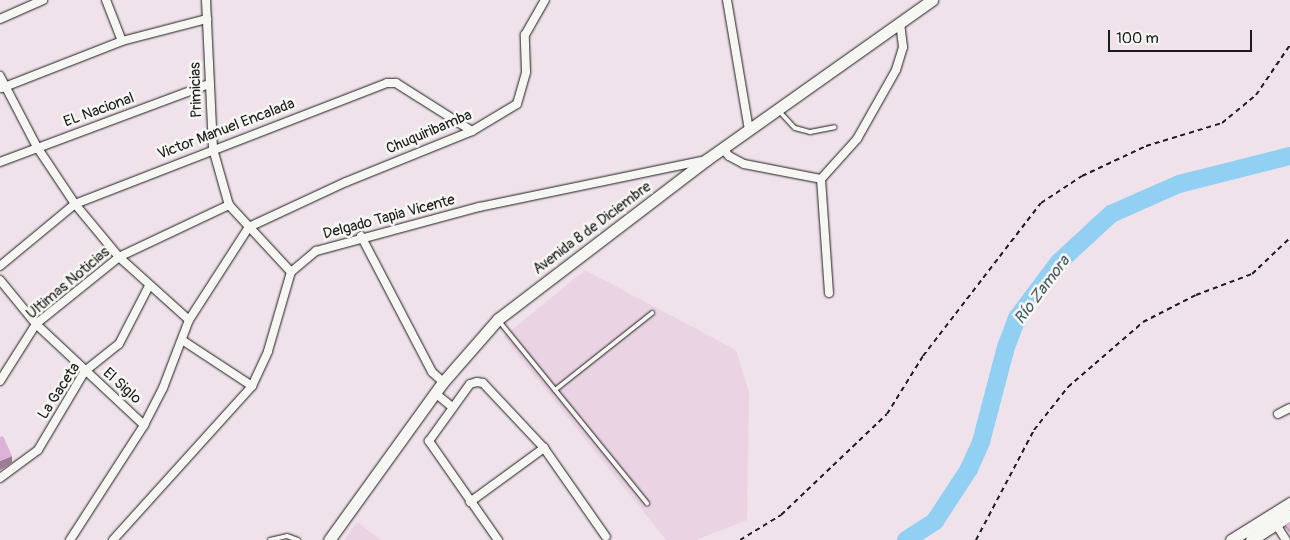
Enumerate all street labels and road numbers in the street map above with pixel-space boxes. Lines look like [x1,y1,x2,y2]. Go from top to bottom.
street label: Primicias [186,62,206,118]
street label: EL Nacional [61,89,137,131]
street label: Victor Manuel Encalada [155,95,297,163]
street label: Chuquiribamba [384,106,474,158]
street label: Avenida 8 de Diciembre [529,178,655,278]
street label: Delgado Tapia Vicente [321,191,457,243]
street label: Ultimas Noticias [23,243,113,323]
street label: La Gaceta [34,359,84,423]
street label: El Siglo [99,364,145,408]

